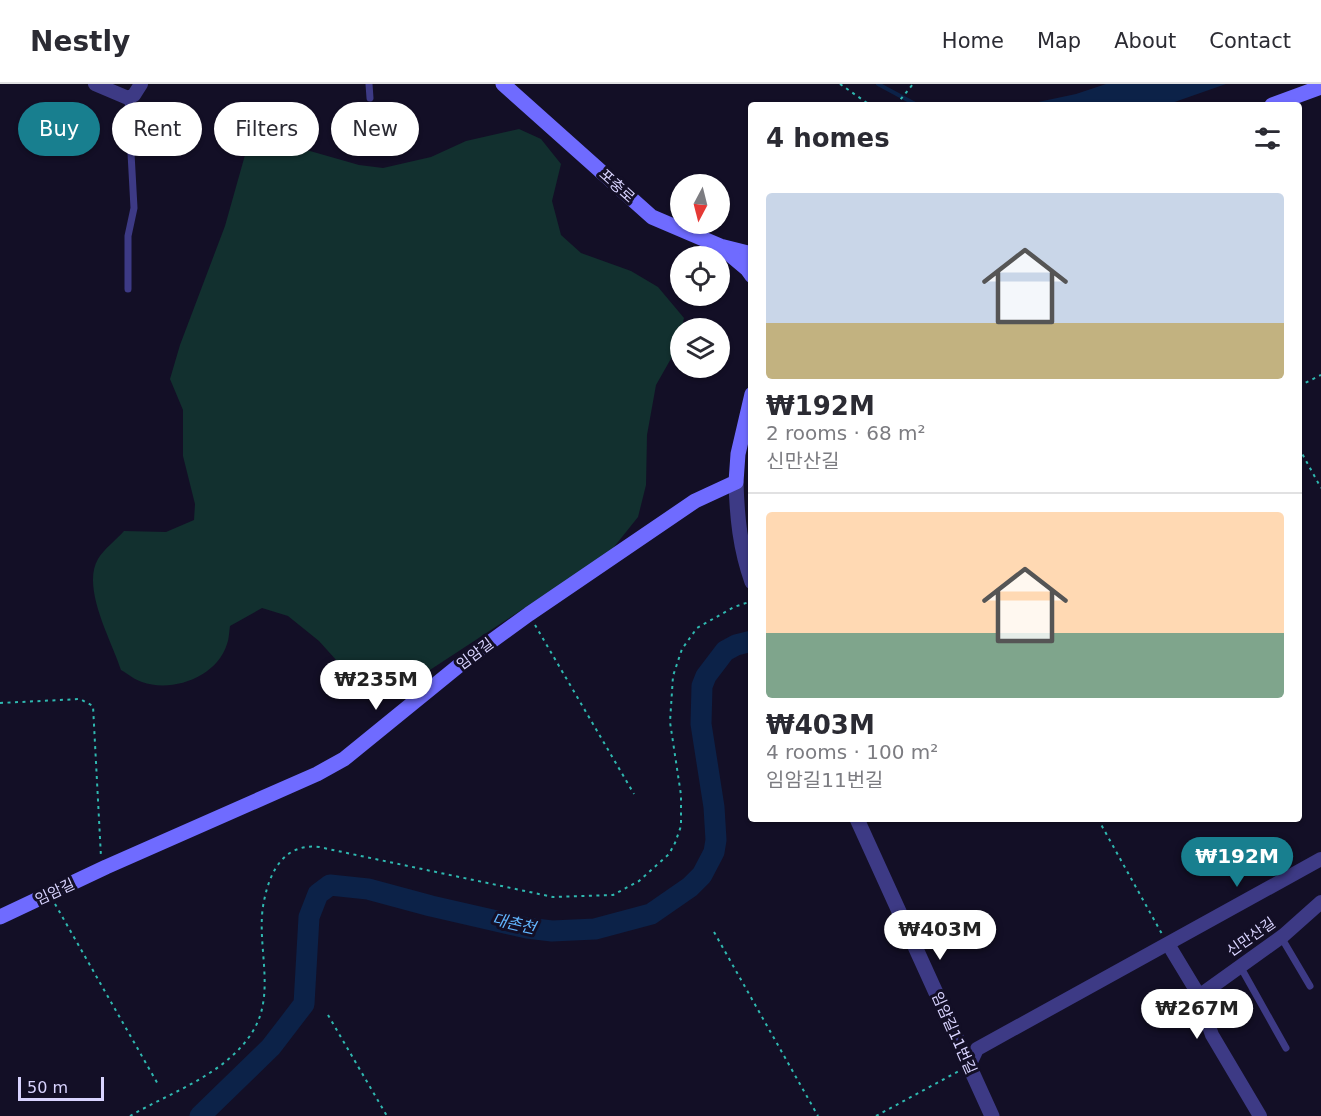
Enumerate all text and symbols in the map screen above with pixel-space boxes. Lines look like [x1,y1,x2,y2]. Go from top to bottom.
text: Nestly [30,25,130,58]
text: Home [942,29,1004,53]
text: Map [1037,29,1081,53]
text: About [1114,29,1176,53]
text: Contact [1209,29,1291,53]
chip: Buy [18,102,100,156]
chip: Rent [112,102,202,156]
chip: Filters [214,102,319,156]
chip: New [331,102,419,156]
icon: filters [1251,122,1284,155]
text: 4 homes [766,123,890,153]
street label: 포충로 [596,165,638,207]
north arrow [670,174,730,234]
map controls [670,174,730,378]
icon: home [971,232,1079,340]
button: locate [670,246,730,306]
button: layers [670,318,730,378]
text: ₩192M [766,391,875,421]
text: 2 rooms · 68 m² [766,421,926,445]
text: 신만산길 [766,449,840,473]
icon: home [971,551,1079,659]
street label: 임암길 [453,634,497,674]
pin: ₩235M [334,660,418,711]
text: ₩235M [334,667,418,691]
text: ₩403M [766,710,875,740]
text: 4 rooms · 100 m² [766,740,938,764]
text: 임암길11번길 [766,768,883,792]
pin: ₩192M [1195,837,1279,888]
text: ₩192M [1195,844,1279,868]
street label: 임암길 [32,875,78,909]
water label: 대촌천 [490,909,540,938]
pin: ₩403M [898,910,982,961]
street label: 신만산길 [1223,914,1279,960]
text: ₩403M [898,917,982,941]
street label: 임암길11번길 [928,989,980,1077]
pin: ₩267M [1155,989,1239,1040]
text: ₩267M [1155,996,1239,1020]
scale bar [18,1074,104,1102]
text: 50 m [27,1078,68,1097]

